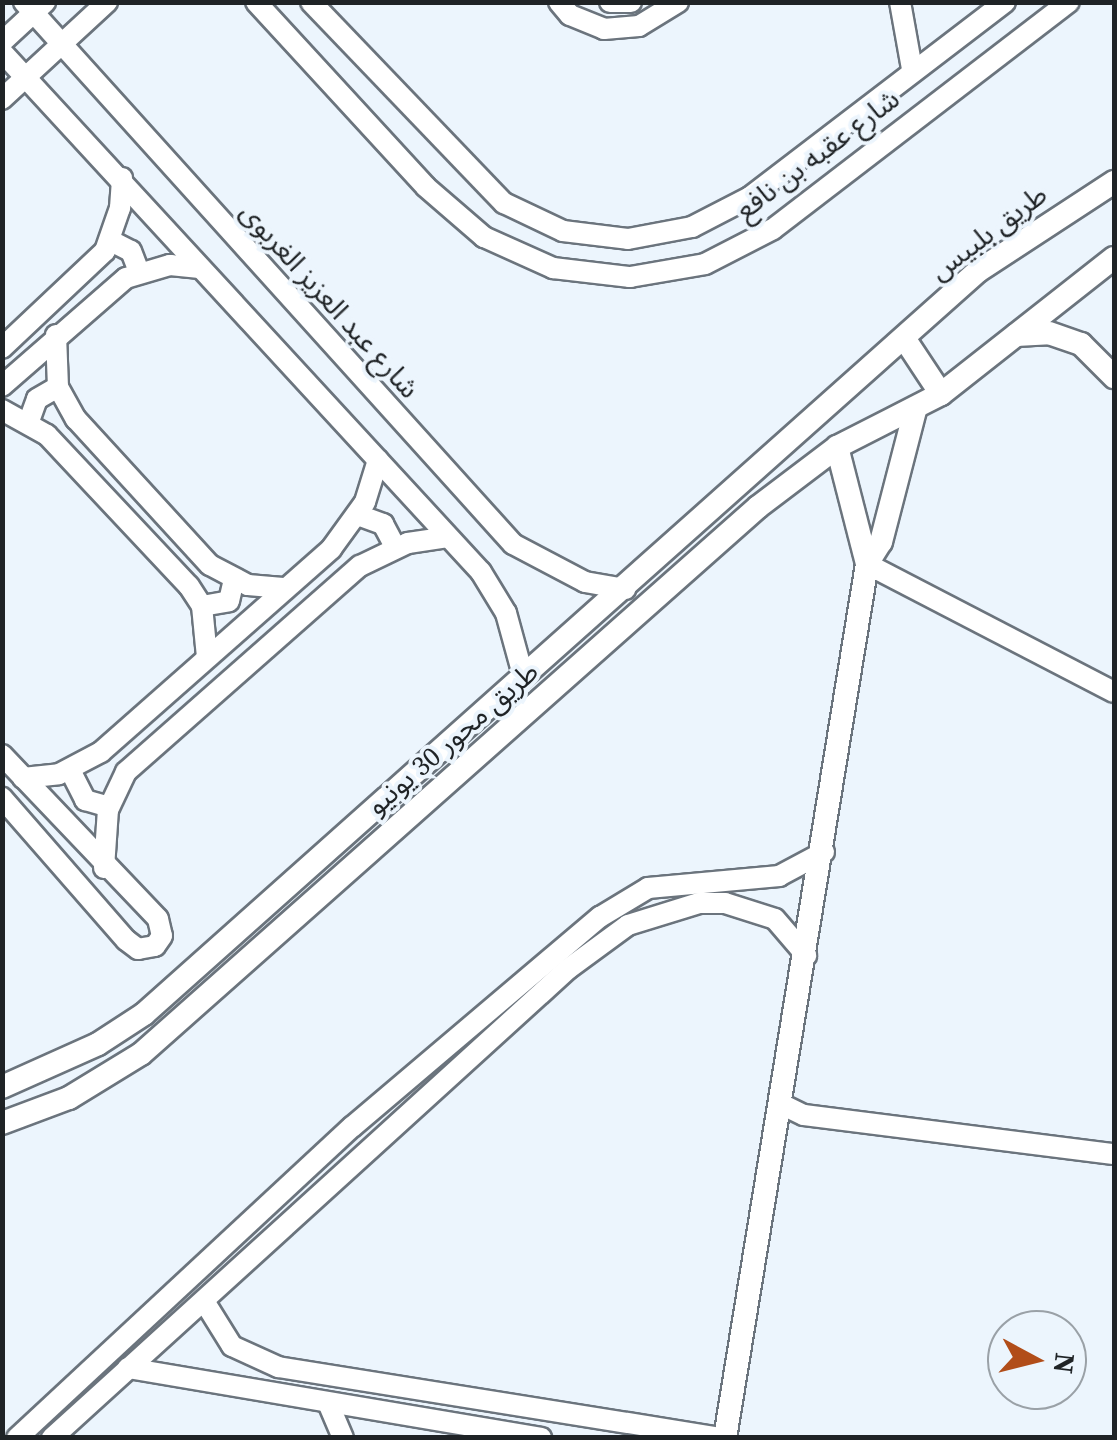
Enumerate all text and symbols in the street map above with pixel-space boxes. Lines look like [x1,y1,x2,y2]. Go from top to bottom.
street label: شارع عقبه بن نافع [728,82,906,226]
street label: طريق بلبيس [923,177,1053,287]
street label: شارع عبد العزيز الغربوى [233,195,427,405]
street label: طريق محور 30 يونيو [359,654,545,822]
north arrow [987,1310,1087,1410]
text: N [1045,1351,1085,1376]

